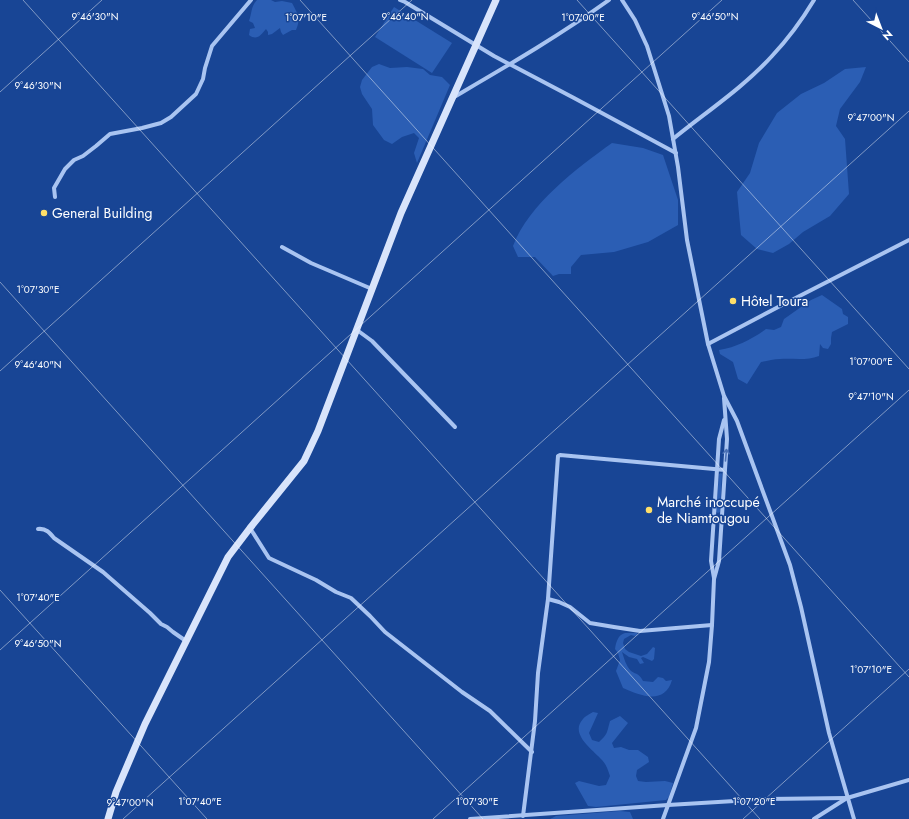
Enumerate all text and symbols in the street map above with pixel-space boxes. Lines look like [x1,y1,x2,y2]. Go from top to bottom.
north arrow [861,8,901,48]
text: 9°46'30"N [72,9,118,24]
text: 9°46'40"N [381,9,429,24]
text: 9°46'50"N [691,9,739,24]
text: 1°07'10"E [285,10,327,25]
text: 1°07'00"E [561,10,605,25]
text: N [879,27,896,44]
text: 9°46'30"N [15,78,61,93]
text: 9°47'00"N [848,110,894,125]
place label: General Building [52,203,153,223]
marker: General Building [39,208,49,218]
text: 1°07'30"E [17,282,60,297]
place label: Hôtel Toura [741,291,808,311]
marker: Hôtel Toura [728,296,738,306]
text: 1°07'00"E [849,354,893,369]
text: 9°46'40"N [14,357,62,372]
text: 9°47'10"N [848,389,894,404]
one-way arrow [722,449,730,462]
place label: Marché inoccupé de Niamtougou [657,492,760,528]
marker: Marché inoccupé de Niamtougou [644,505,654,515]
text: 1°07'40"E [16,590,60,605]
text: 9°46'50"N [14,636,62,651]
text: 1°07'10"E [850,662,892,677]
text: 1°07'40"E [178,794,222,809]
text: 1°07'30"E [456,794,499,809]
text: 1°07'20"E [732,794,776,809]
text: 9°47'00"N [107,795,153,810]

